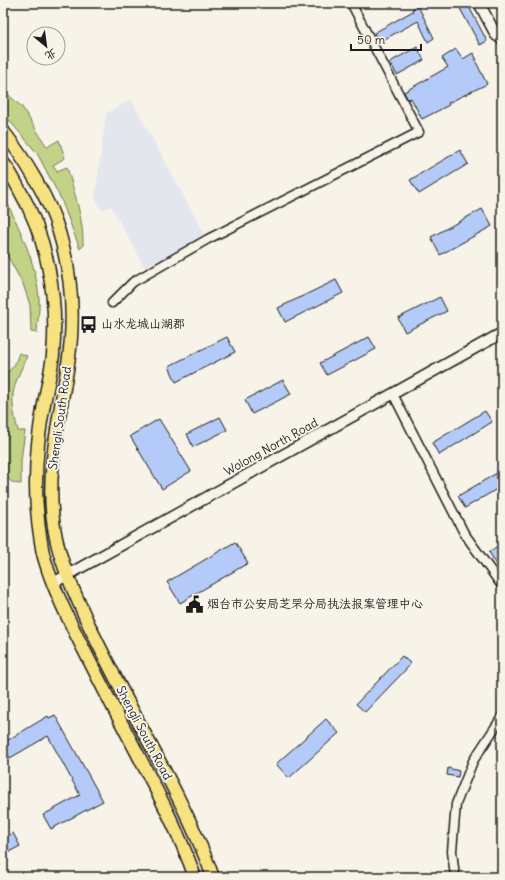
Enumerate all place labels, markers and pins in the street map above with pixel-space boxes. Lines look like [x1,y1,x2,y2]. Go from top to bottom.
bus stop icon: 山水龙城山湖郡 [78,314,98,334]
place label: 山水龙城山湖郡 [101,316,185,331]
public building icon: 烟台市公安局芝罘分局执法报案管理中心 [184,594,204,614]
place label: 烟台市公安局芝罘分局执法报案管理中心 [207,596,423,611]

